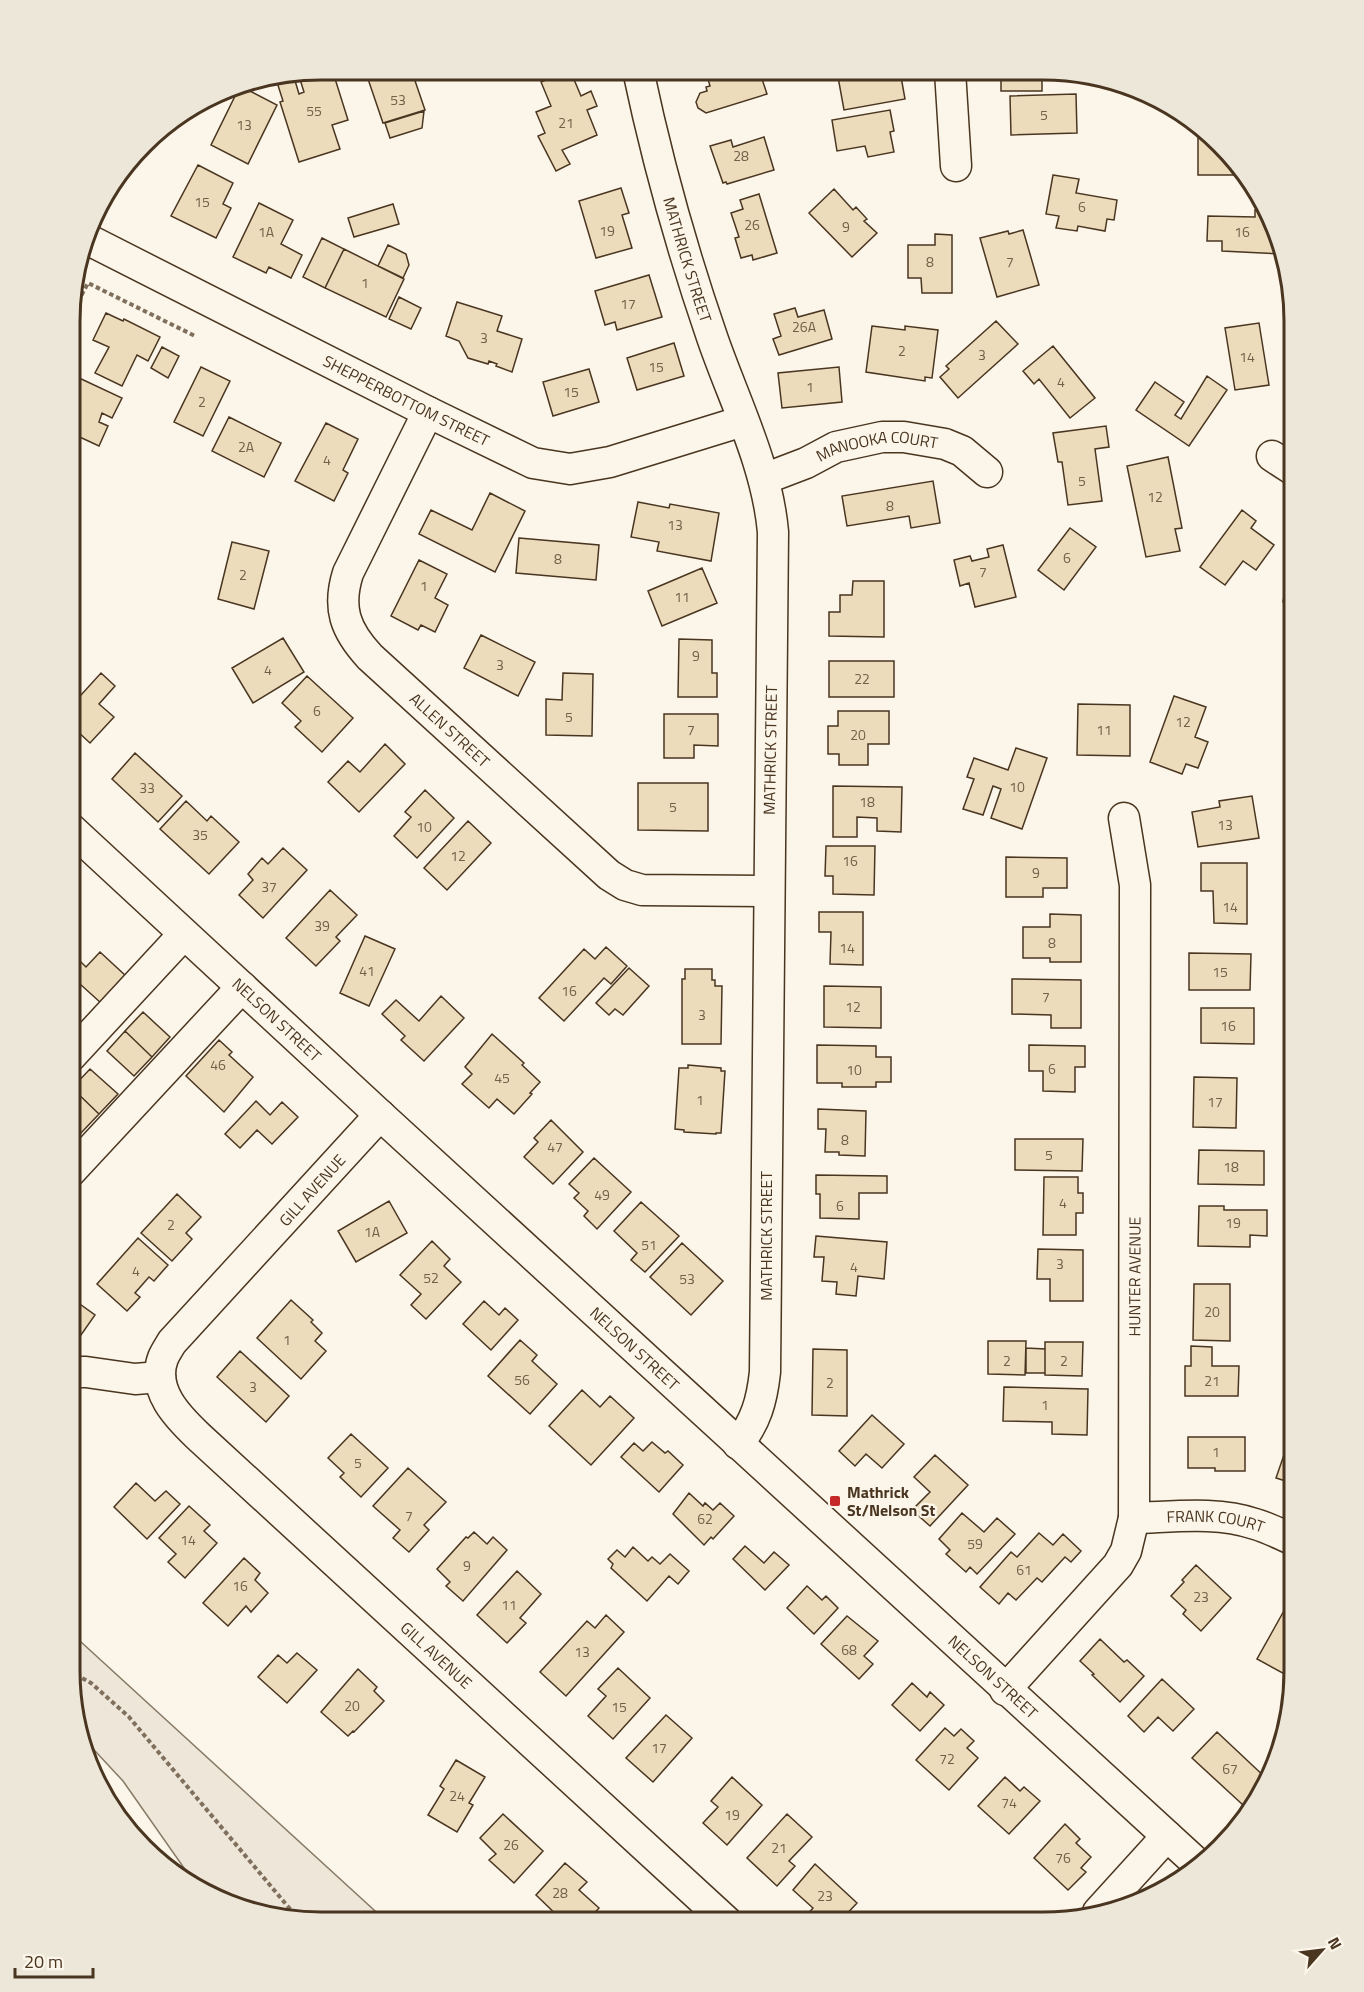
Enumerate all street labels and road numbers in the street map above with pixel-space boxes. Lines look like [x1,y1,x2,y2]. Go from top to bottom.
street label: MATHRICK STREET [657,194,718,326]
street label: SHEPPERBOTTOM STREET [319,349,494,452]
street label: MANOOKA COURT [812,424,940,468]
street label: MATHRICK STREET [757,684,783,815]
street label: ALLEN STREET [404,687,496,773]
street label: NELSON STREET [227,972,327,1068]
street label: GILL AVENUE [273,1148,351,1231]
street label: MATHRICK STREET [754,1171,778,1301]
street label: HUNTER AVENUE [1122,1216,1146,1337]
street label: NELSON STREET [585,1301,685,1396]
street label: FRANK COURT [1166,1504,1268,1538]
street label: GILL AVENUE [395,1616,478,1694]
street label: NELSON STREET [943,1629,1044,1724]

